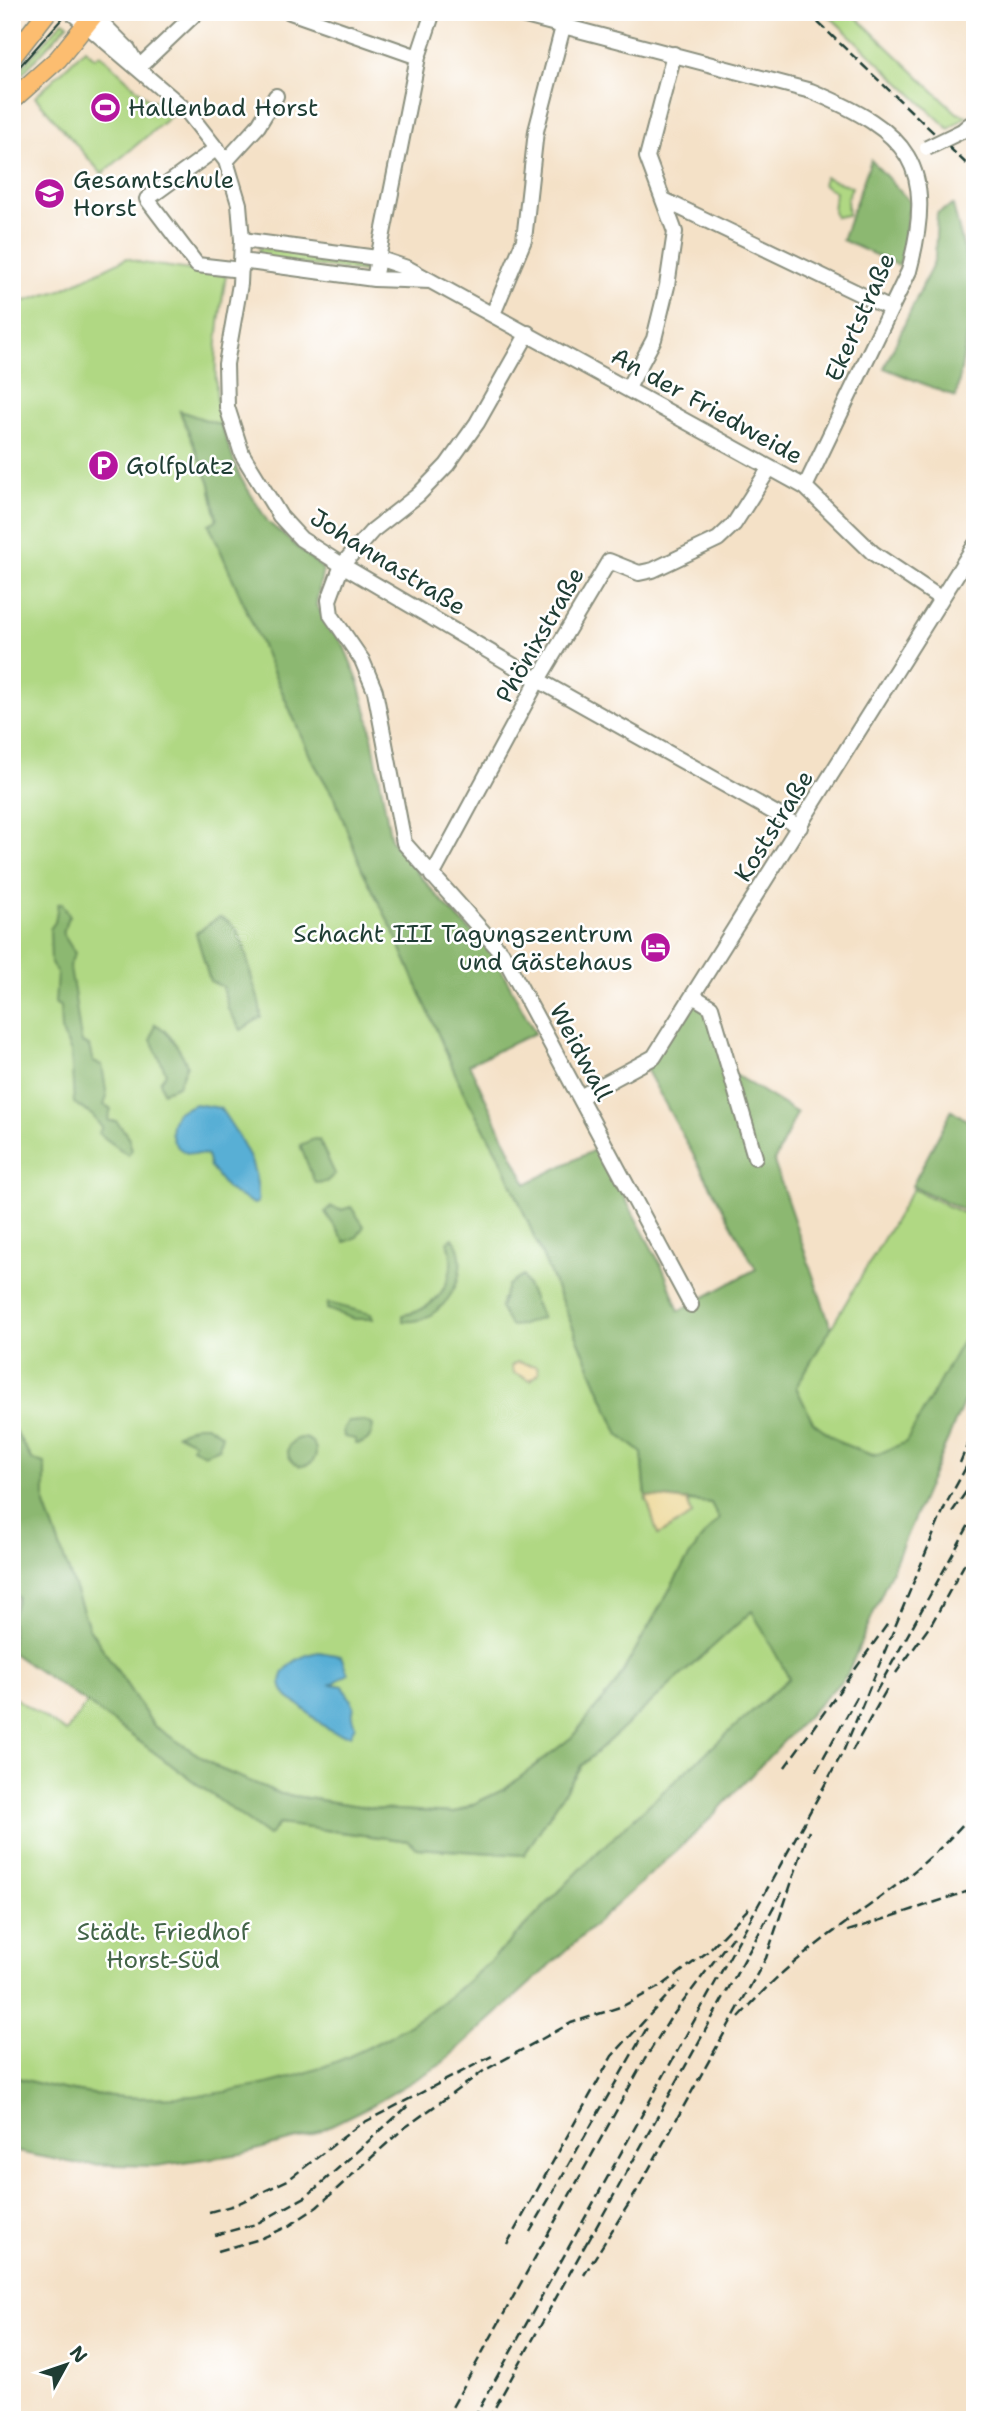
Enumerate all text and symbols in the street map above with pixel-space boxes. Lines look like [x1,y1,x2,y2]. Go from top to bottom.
sports icon: Hallenbad Horst [88,91,122,125]
place label: Hallenbad Horst [128,92,318,124]
place label: Gesamtschule Horst [73,164,234,224]
school or university icon: Gesamtschule Horst [33,177,67,211]
street label: Ekertstraße [817,248,903,386]
street label: An der Friedweide [605,340,809,472]
parking icon: Golfplatz [86,449,120,483]
place label: Golfplatz [126,450,234,482]
street label: Johannastraße [304,501,472,623]
street label: Phönixstraße [488,561,592,709]
street label: Koststraße [727,764,821,888]
place label: Schacht III Tagungszentrum und Gästehaus [293,918,633,978]
hotel icon: Schacht III Tagungszentrum und Gästehaus [639,931,673,965]
street label: Weidwall [542,997,620,1107]
park label: Städt. Friedhof Horst-Süd [77,1916,251,1976]
north arrow [32,2330,102,2400]
text: N [64,2341,93,2368]

